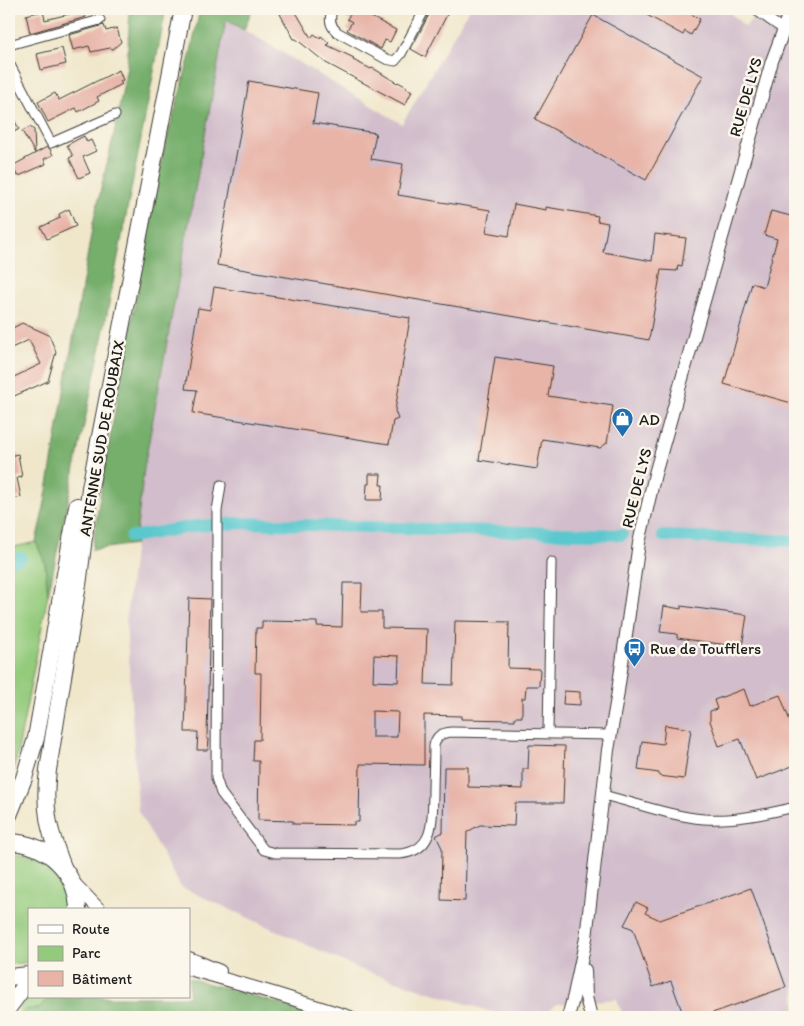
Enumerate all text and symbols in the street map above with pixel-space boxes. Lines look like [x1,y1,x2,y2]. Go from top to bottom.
street label: RUE DE LYS [725,55,766,139]
street label: ANTENNE SUD DE ROUBAIX [75,338,128,538]
shop icon: AD [611,407,635,438]
place label: AD [639,410,660,429]
street label: RUE DE LYS [617,446,656,530]
bus stop icon: Rue de Toufflers [622,636,646,667]
place label: Rue de Toufflers [650,639,761,658]
legend [28,908,190,998]
text: Route [72,920,110,938]
text: Parc [72,944,101,962]
text: Bâtiment [72,970,133,988]

